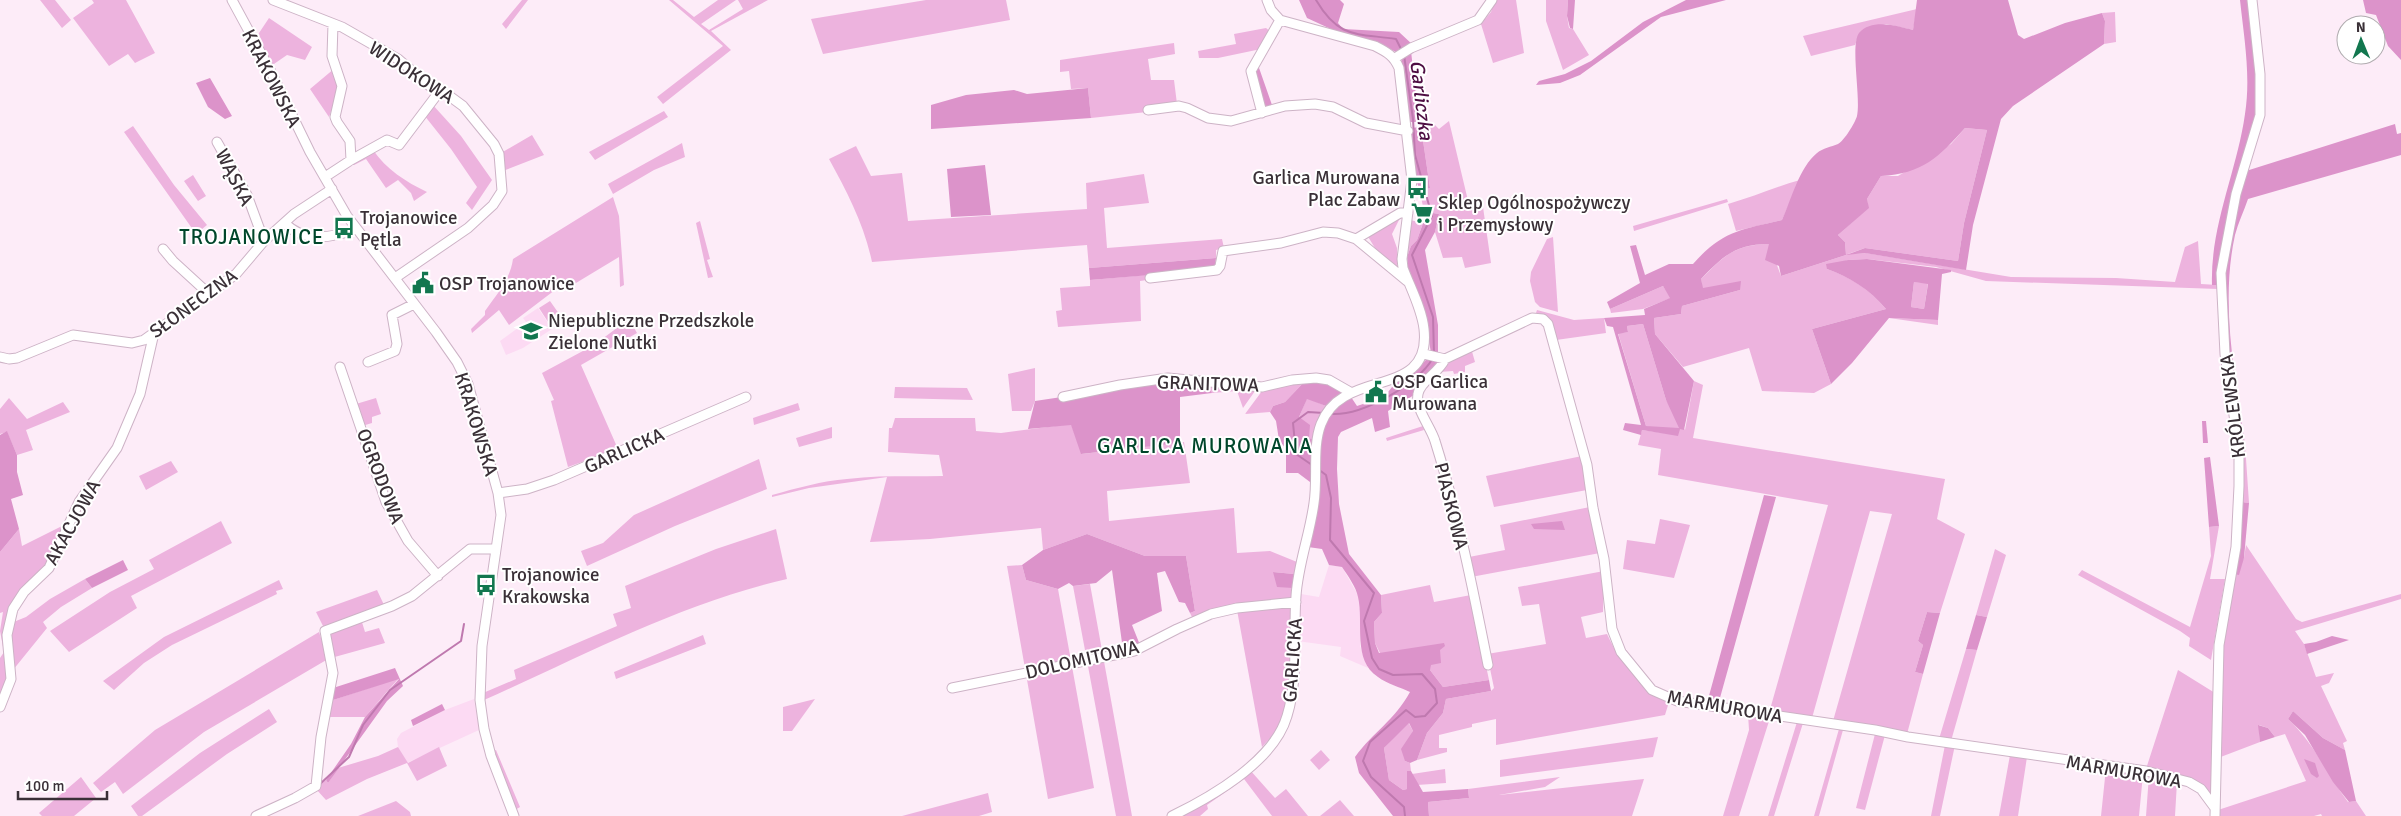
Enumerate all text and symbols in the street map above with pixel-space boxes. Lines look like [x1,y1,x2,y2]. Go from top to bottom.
north arrow [2336,15,2386,65]
text: N [2356,19,2366,36]
street label: KRAKOWSKA [236,25,306,132]
street label: WIDOKOWA [364,36,459,110]
water label: Garliczka [1404,59,1439,142]
street label: WĄSKA [210,145,259,210]
place label: Garlica Murowana Plac Zabaw [1253,166,1400,212]
bus stop icon: Garlica Murowana Plac Zabaw [1404,175,1430,201]
place label: Sklep Ogólnospożywczy i Przemysłowy [1438,191,1630,237]
supermarket icon: Sklep Ogólnospożywczy i Przemysłowy [1409,200,1435,226]
place label: Trojanowice Pętla [360,206,457,252]
bus stop icon: Trojanowice Pętla [331,215,357,241]
district label: TROJANOWICE [179,224,325,250]
street label: SŁONECZNA [145,264,243,344]
public building icon: OSP Trojanowice [410,270,436,296]
place label: OSP Trojanowice [439,272,574,296]
place label: Niepubliczne Przedszkole Zielone Nutki [548,309,754,355]
school or university icon: Niepubliczne Przedszkole Zielone Nutki [518,318,544,344]
street label: KRÓLEWSKA [2215,352,2251,459]
street label: KRAKOWSKA [449,369,503,479]
street label: GRANITOWA [1156,370,1260,398]
place label: OSP Garlica Murowana [1392,370,1488,416]
public building icon: OSP Garlica Murowana [1363,379,1389,405]
street label: GARLICKA [581,423,668,479]
street label: OGRODOWA [351,425,409,528]
district label: GARLICA MUROWANA [1097,433,1313,459]
street label: PIASKOWA [1429,460,1474,553]
street label: AKACJOWA [40,475,106,569]
place label: Trojanowice Krakowska [502,563,599,609]
bus stop icon: Trojanowice Krakowska [473,572,499,598]
street label: GARLICKA [1278,616,1308,703]
street label: DOLOMITOWA [1023,635,1142,685]
street label: MARMUROWA [1665,685,1785,729]
street label: MARMUROWA [2064,750,2184,794]
scale bar [18,768,106,800]
text: 100 m [25,777,65,795]

